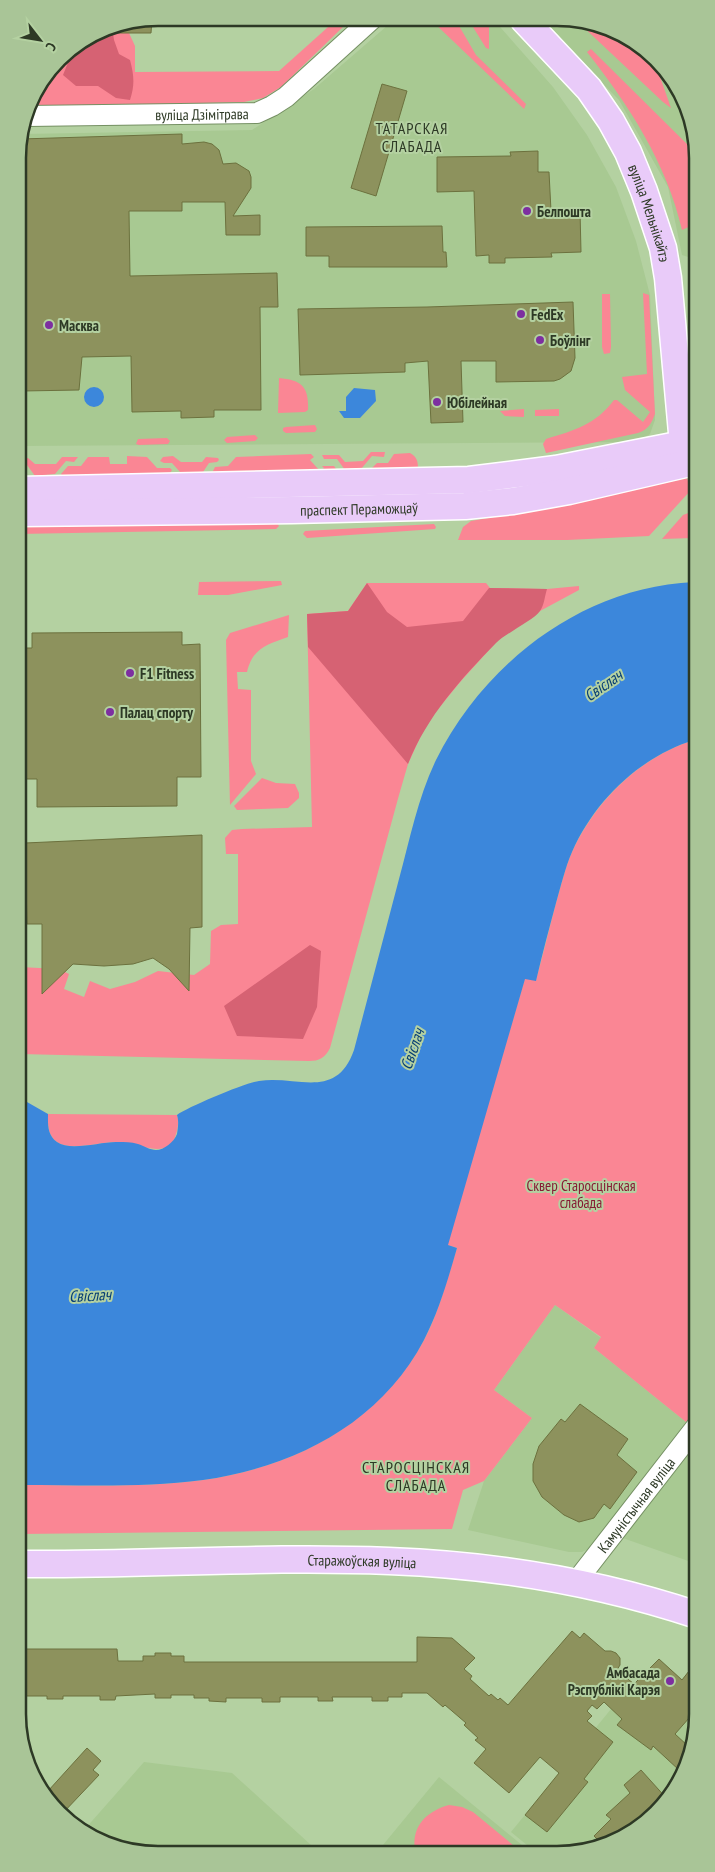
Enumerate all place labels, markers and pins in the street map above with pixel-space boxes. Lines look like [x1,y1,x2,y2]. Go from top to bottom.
place label: Белпошта [537,202,591,221]
marker: Белпошта [521,205,533,217]
place label: FedEx [531,305,564,324]
marker: FedEx [515,308,527,320]
place label: Масква [59,316,99,335]
marker: Масква [43,319,55,331]
place label: Боўлінг [550,331,591,350]
marker: Боўлінг [534,334,546,346]
place label: Юбілейная [447,393,507,412]
marker: Юбілейная [431,396,443,408]
place label: F1 Fitness [140,664,194,683]
marker: F1 Fitness [124,667,136,679]
place label: Палац спорту [120,703,194,722]
marker: Палац спорту [104,706,116,718]
place label: Амбасада Рэспублікі Карэя [568,1663,660,1699]
marker: Амбасада Рэспублікі Карэя [664,1675,676,1687]

